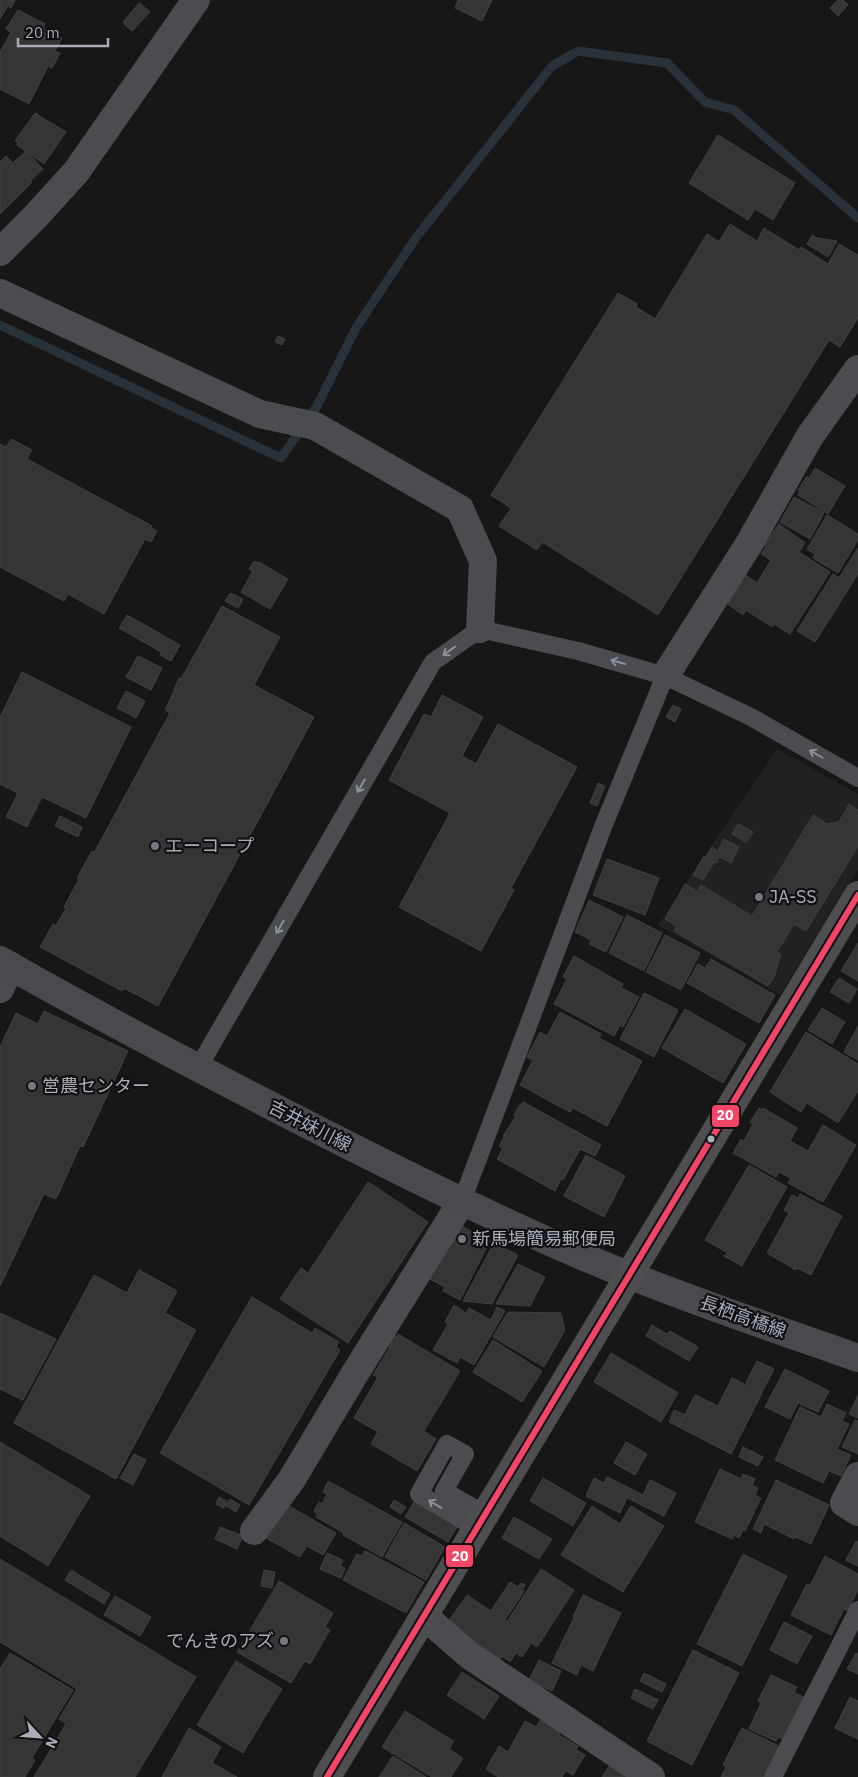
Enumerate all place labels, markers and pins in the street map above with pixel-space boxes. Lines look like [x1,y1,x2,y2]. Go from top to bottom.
place label: エーコープ [165,834,254,857]
marker: エーコープ [149,840,161,852]
place label: JA-SS [769,885,817,908]
marker: JA-SS [753,891,765,903]
place label: 営農センター [42,1074,150,1097]
marker: 営農センター [26,1080,38,1092]
unlabelled marker [706,1134,716,1144]
place label: 新馬場簡易郵便局 [472,1227,616,1250]
marker: 新馬場簡易郵便局 [456,1233,468,1245]
place label: でんきのアズ [166,1629,274,1652]
marker: でんきのアズ [278,1635,290,1647]

